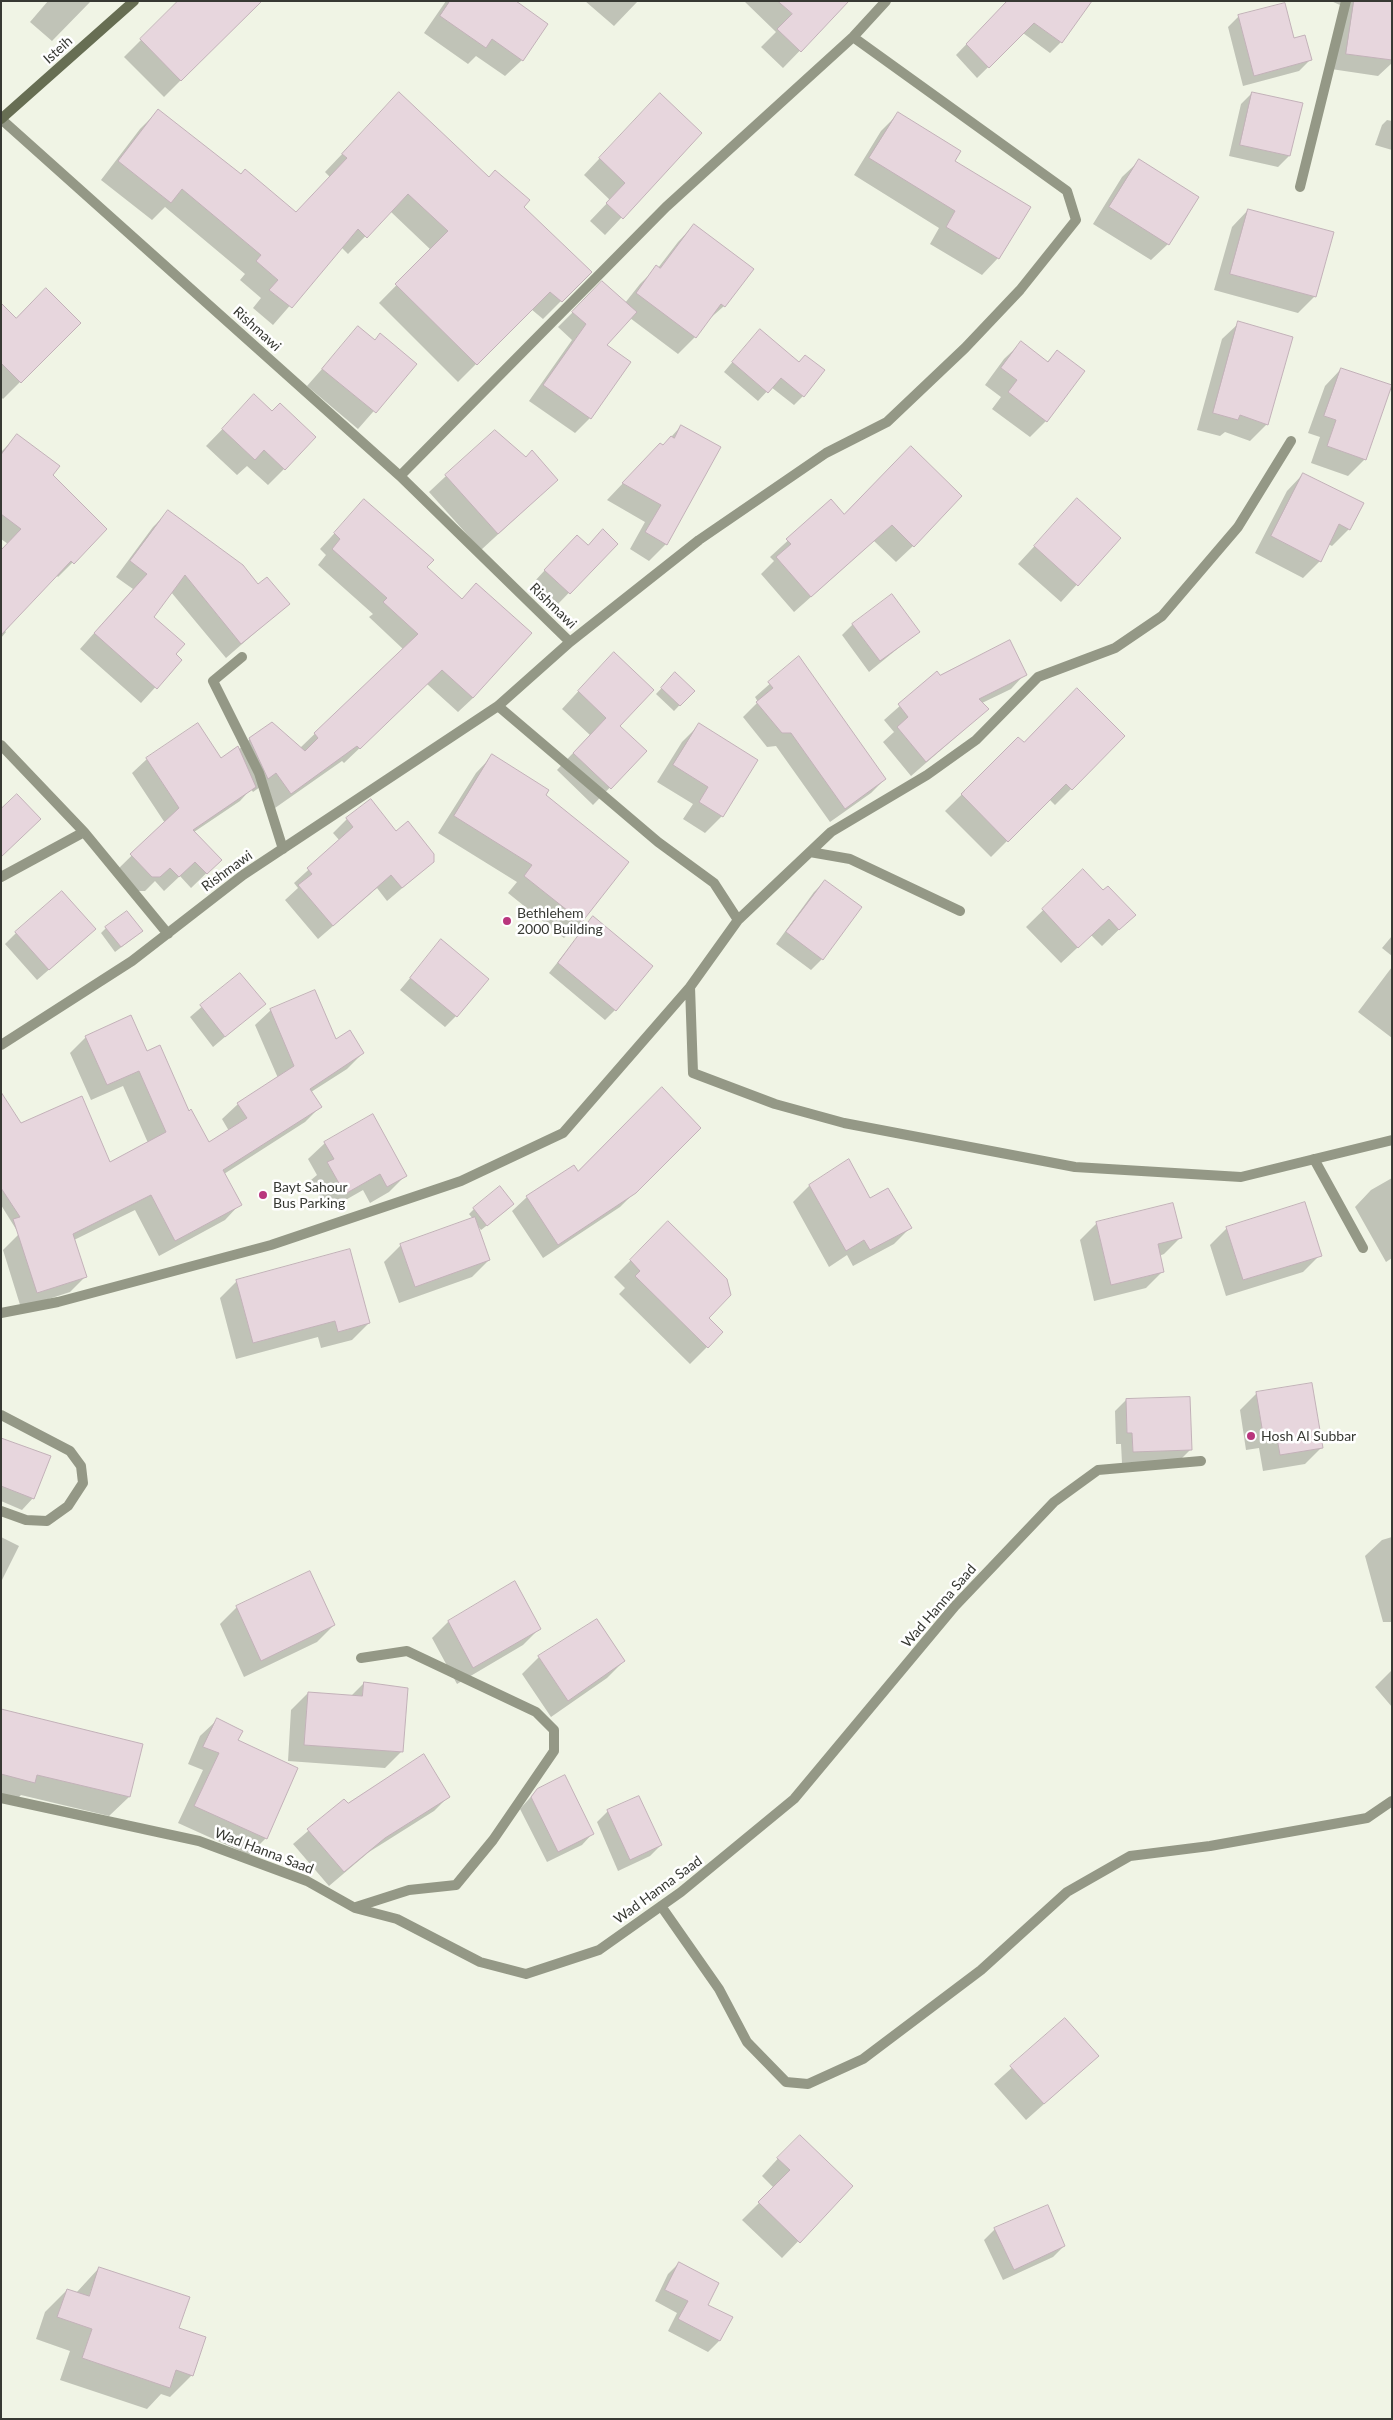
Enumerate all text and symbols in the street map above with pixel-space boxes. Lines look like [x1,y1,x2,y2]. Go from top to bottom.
street label: Isteih [40,33,76,67]
street label: Rishmawi [230,303,284,355]
street label: Rishmawi [526,580,580,632]
street label: Rishmawi [198,847,256,895]
place label: Bethlehem 2000 Building [517,905,603,938]
marker: Bethlehem 2000 Building [501,915,513,927]
place label: Bayt Sahour Bus Parking [273,1179,348,1212]
marker: Bayt Sahour Bus Parking [257,1189,269,1201]
place label: Hosh Al Subbar [1261,1428,1356,1444]
marker: Hosh Al Subbar [1245,1430,1257,1442]
street label: Wad Hanna Saad [898,1561,980,1651]
street label: Wad Hanna Saad [212,1824,316,1878]
street label: Wad Hanna Saad [611,1852,705,1928]

